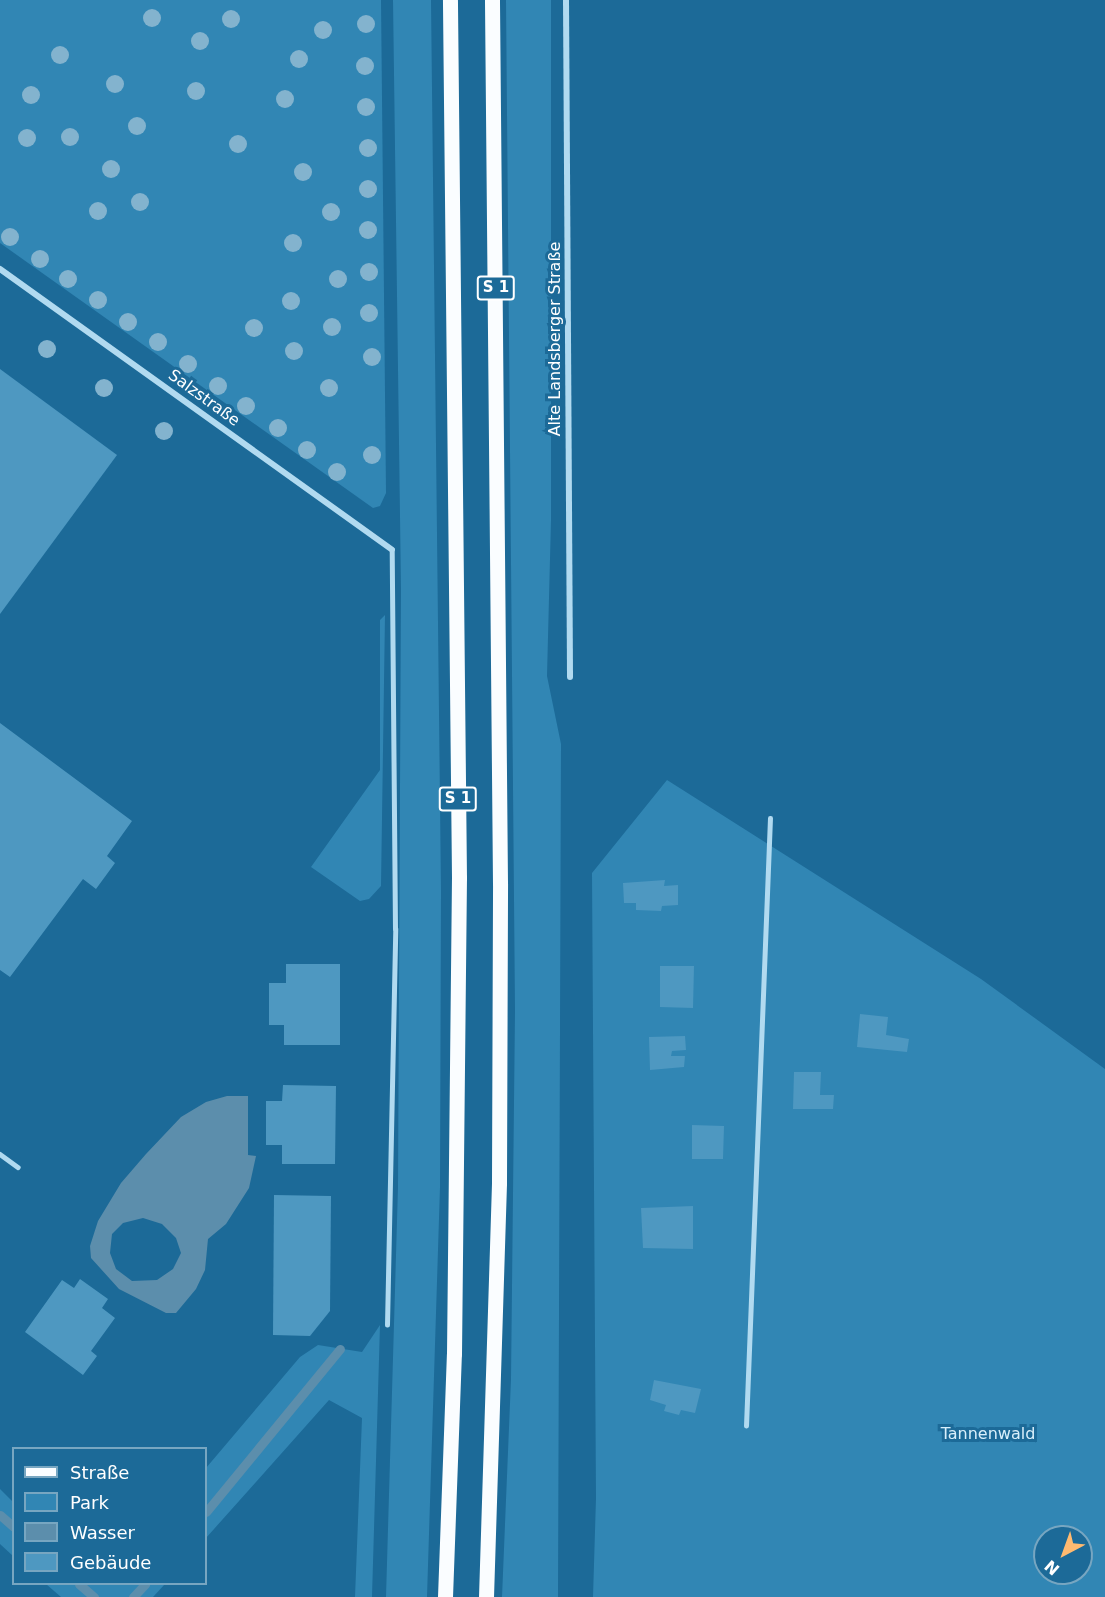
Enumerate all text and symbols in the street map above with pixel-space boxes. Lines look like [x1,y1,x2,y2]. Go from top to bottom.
street label: Alte Landsberger Straße [545,242,565,436]
road number: S 1 [476,276,516,300]
street label: Salzstraße [164,366,244,430]
road number: S 1 [438,787,478,811]
park label: Tannenwald [941,1424,1035,1444]
legend [12,1447,207,1585]
text: Straße [70,1462,129,1483]
text: Park [70,1492,109,1513]
text: Wasser [70,1522,135,1543]
north arrow [1033,1525,1093,1585]
text: Gebäude [70,1552,151,1573]
text: N [1041,1556,1063,1579]

